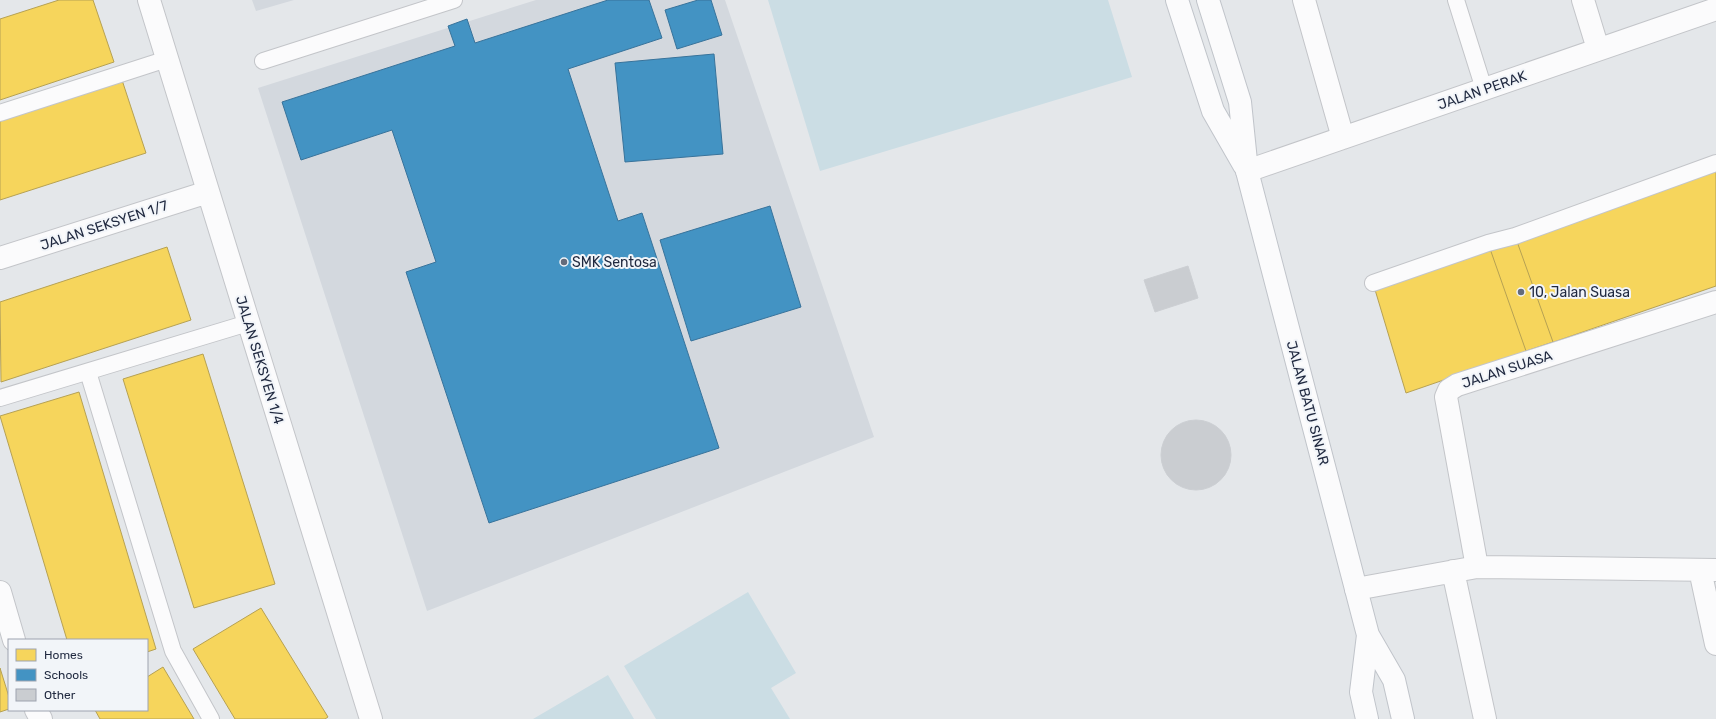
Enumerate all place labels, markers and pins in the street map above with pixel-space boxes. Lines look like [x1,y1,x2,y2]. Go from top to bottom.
place label: SMK Sentosa [572,254,657,271]
marker: SMK Sentosa [559,257,569,267]
place label: 10, Jalan Suasa [1529,284,1630,301]
marker: 10, Jalan Suasa [1516,287,1526,297]

